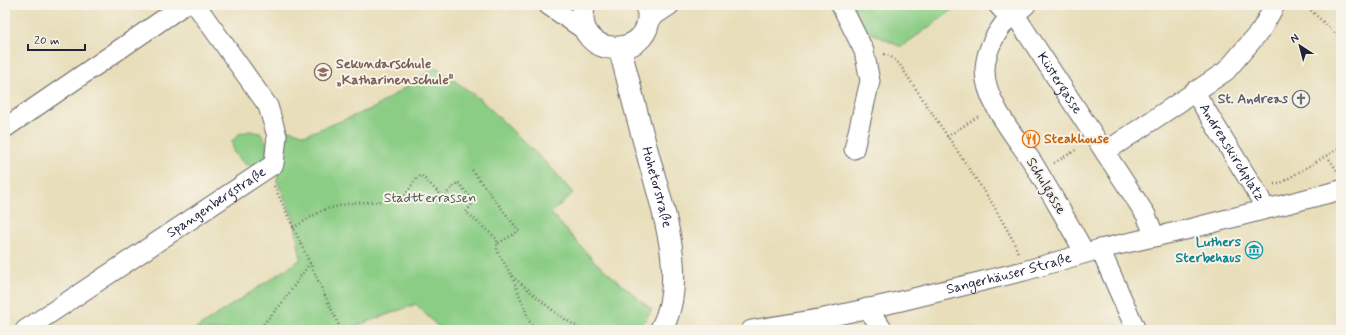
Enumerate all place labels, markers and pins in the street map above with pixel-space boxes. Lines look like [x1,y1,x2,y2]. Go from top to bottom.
place label: Sekundarschule „Katharinenschule" [336,55,454,89]
school or university icon: Sekundarschule „Katharinenschule" [313,62,333,82]
church icon: St. Andreas [1291,89,1311,109]
place label: St. Andreas [1218,90,1289,108]
restaurant icon: Steakhouse [1021,129,1041,149]
place label: Steakhouse [1044,130,1109,148]
place label: Luthers Sterbehaus [1176,233,1242,267]
museum icon: Luthers Sterbehaus [1244,240,1264,260]

